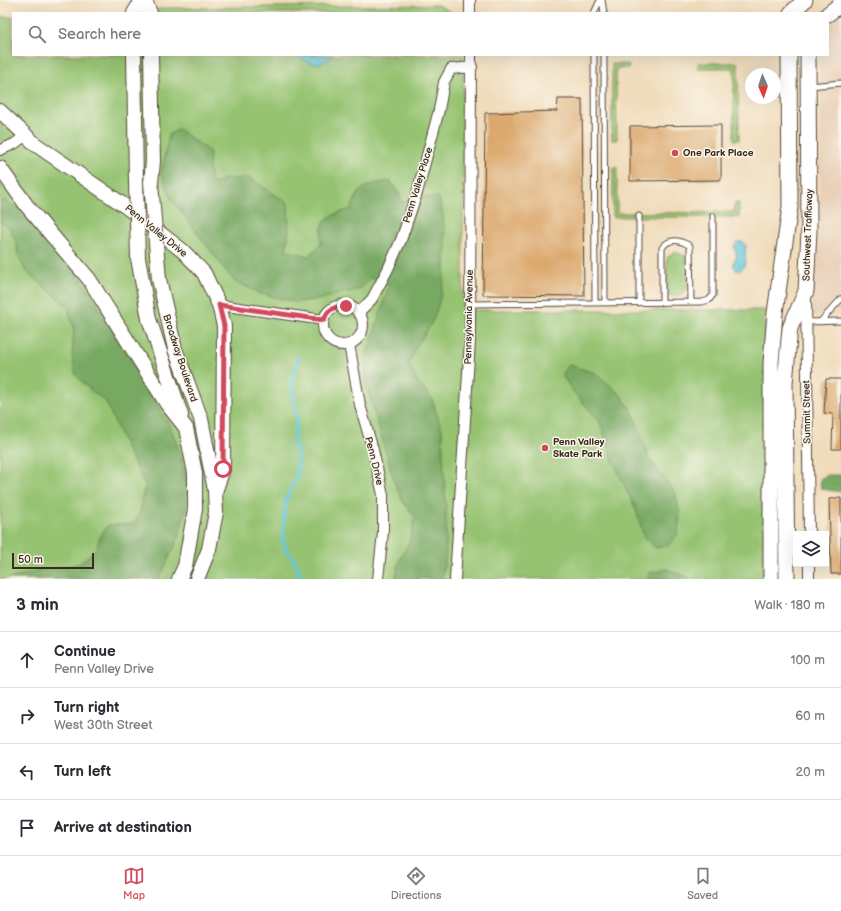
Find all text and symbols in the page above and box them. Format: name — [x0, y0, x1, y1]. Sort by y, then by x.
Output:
search box — [12, 12, 829, 56]
icon: search — [26, 23, 48, 45]
text: Search here — [58, 25, 141, 44]
north arrow — [745, 68, 781, 104]
street label: Penn Valley Place — [401, 146, 435, 224]
place label: One Park Place — [683, 147, 754, 159]
marker: One Park Place — [670, 148, 680, 158]
street label: Southwest Trafficway — [800, 188, 816, 281]
street label: Penn Valley Drive — [122, 202, 190, 260]
street label: Pennsylvania Avenue — [462, 269, 476, 365]
route end — [337, 297, 355, 315]
street label: Broadway Boulevard — [160, 313, 200, 404]
street label: Summit Street — [800, 380, 814, 444]
street label: Penn Drive — [362, 436, 386, 486]
place label: Penn Valley Skate Park — [553, 436, 605, 460]
marker: Penn Valley Skate Park — [540, 443, 550, 453]
route start — [214, 460, 232, 478]
map controls — [793, 531, 829, 567]
button: layers — [793, 531, 829, 567]
scale bar — [12, 551, 94, 570]
text: 50 m — [18, 553, 43, 566]
text: 3 min — [16, 595, 59, 615]
text: Walk · 180 m — [754, 597, 825, 613]
text: Continue — [54, 642, 116, 661]
icon: ahead — [16, 649, 38, 671]
text: 100 m — [790, 652, 825, 668]
text: Penn Valley Drive — [54, 661, 154, 677]
text: Turn right — [54, 698, 119, 717]
icon: right — [16, 705, 38, 727]
text: 60 m — [795, 708, 825, 724]
text: West 30th Street — [54, 717, 153, 733]
icon: left — [16, 761, 38, 783]
text: Turn left — [54, 762, 111, 781]
text: 20 m — [795, 764, 825, 780]
icon: arrive — [16, 817, 38, 839]
text: Arrive at destination — [54, 818, 192, 837]
tab: Map — [123, 865, 145, 902]
tab: Directions — [391, 865, 441, 902]
tab: Saved — [687, 865, 718, 902]

